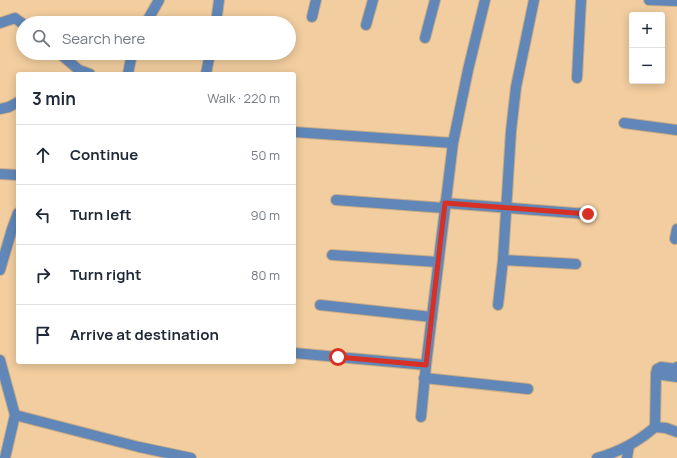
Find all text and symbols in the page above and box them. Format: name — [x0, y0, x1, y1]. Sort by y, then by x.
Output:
map controls — [629, 12, 665, 84]
button: + — [629, 12, 665, 48]
search box — [16, 16, 296, 60]
icon: search — [30, 27, 52, 49]
text: Search here — [62, 28, 145, 49]
button: − — [629, 48, 665, 84]
text: 3 min — [32, 87, 76, 110]
text: Walk · 220 m — [207, 89, 280, 107]
icon: ahead — [32, 144, 54, 166]
text: Continue — [70, 144, 138, 165]
text: 50 m — [251, 146, 280, 164]
icon: left — [32, 204, 54, 226]
text: Turn left — [70, 204, 132, 225]
route end — [579, 205, 597, 223]
text: 90 m — [250, 206, 280, 224]
icon: right — [32, 264, 54, 286]
text: Turn right — [70, 264, 141, 285]
text: 80 m — [251, 266, 280, 284]
icon: arrive — [32, 324, 54, 346]
text: Arrive at destination — [70, 324, 219, 345]
route start — [329, 348, 347, 366]

